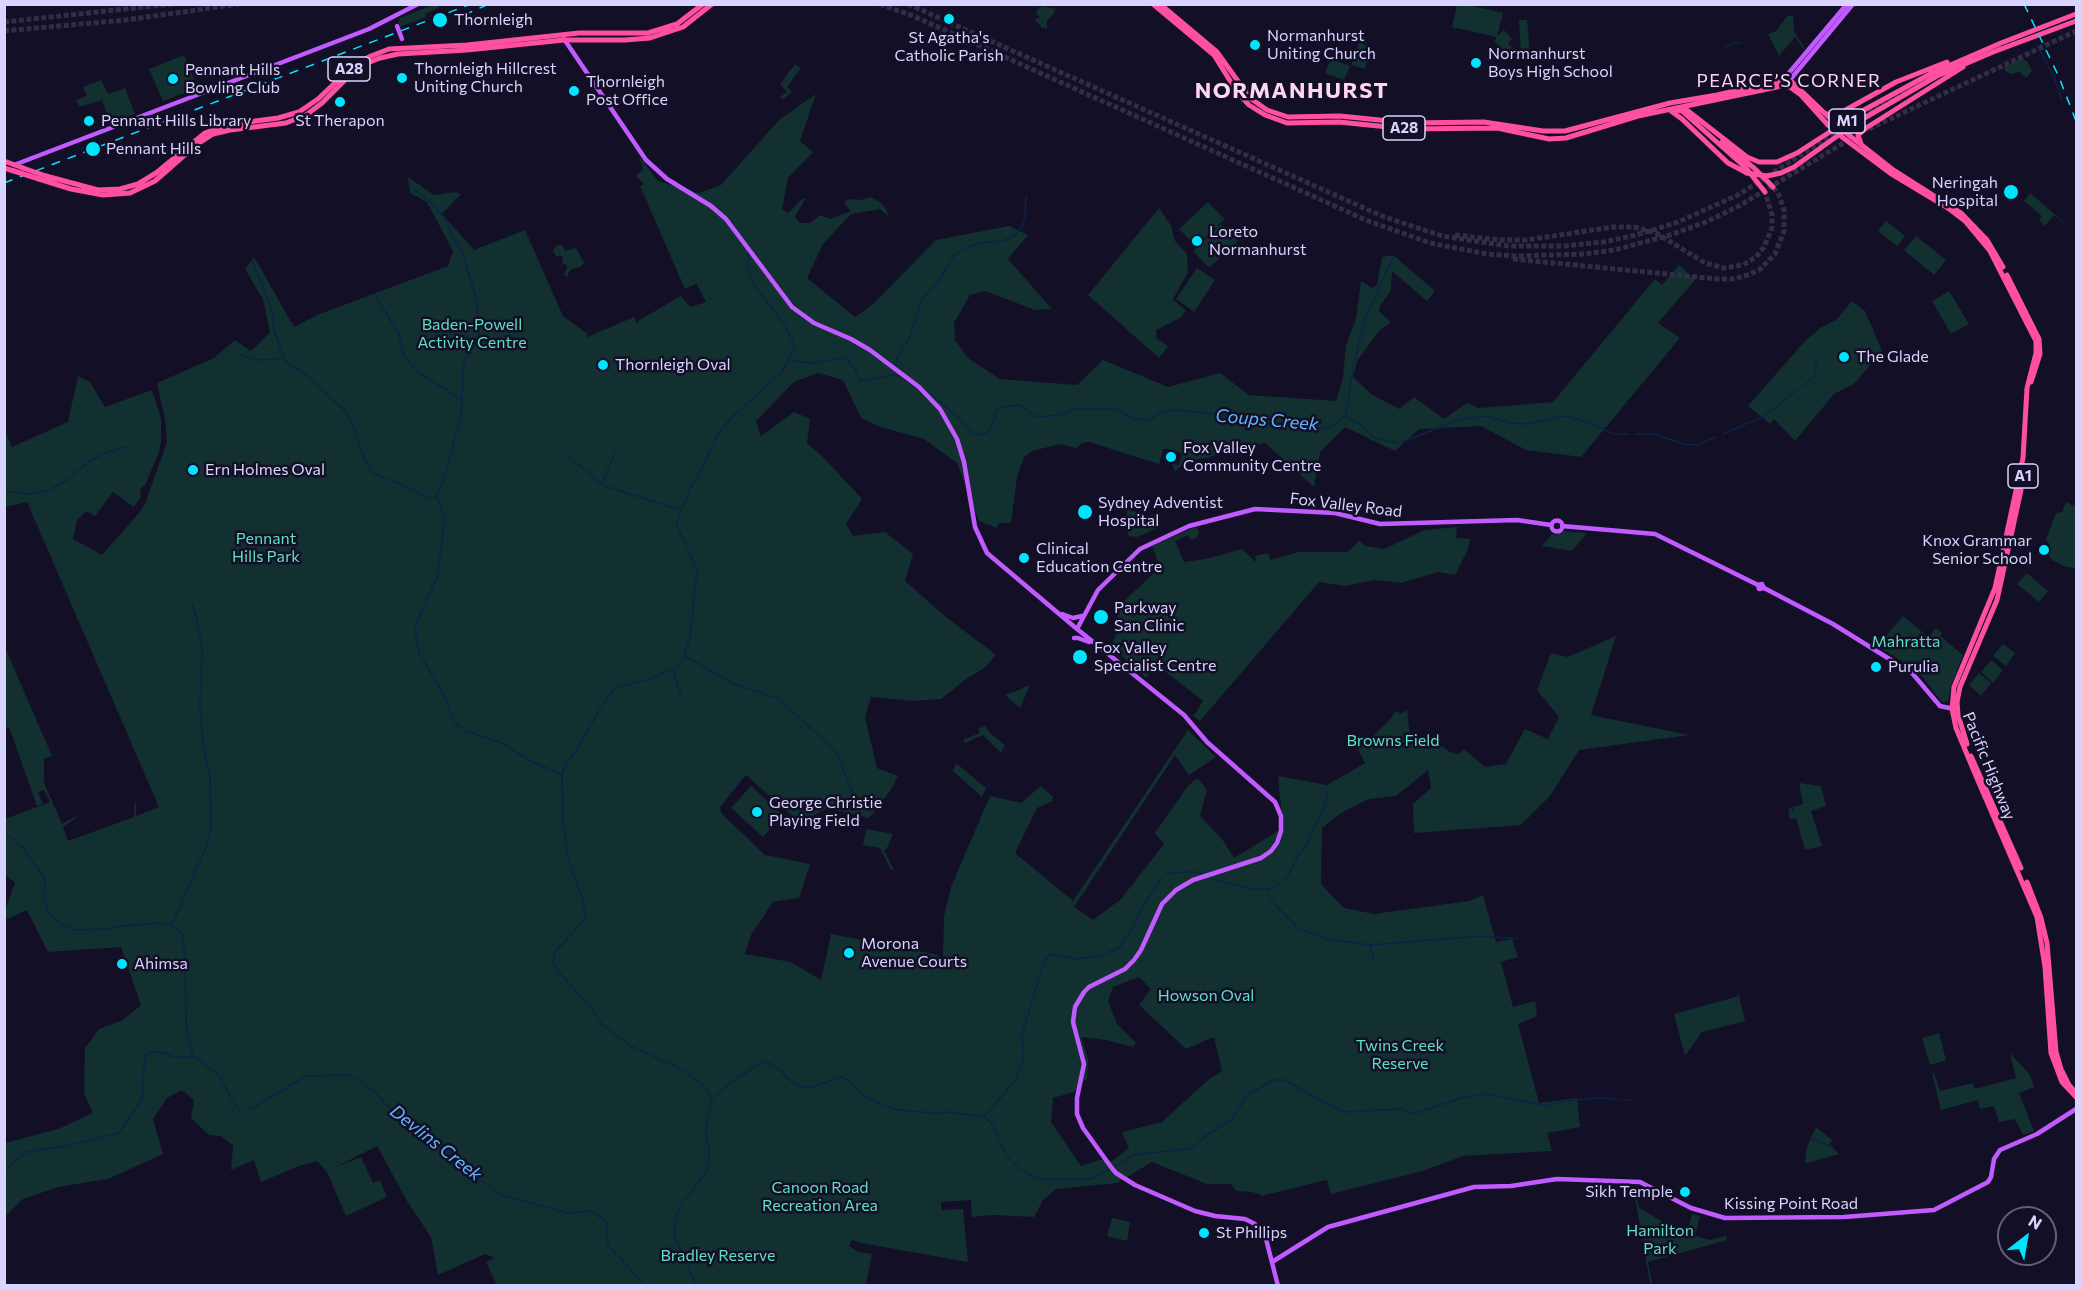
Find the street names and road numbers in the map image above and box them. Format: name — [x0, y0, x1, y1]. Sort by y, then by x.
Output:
road number: A28 — [328, 57, 370, 81]
road number: M1 — [1829, 109, 1865, 133]
road number: A28 — [1383, 116, 1425, 140]
road number: A1 — [2008, 464, 2038, 488]
street label: Fox Valley Road — [1289, 489, 1403, 521]
street label: Pacific Highway — [1959, 709, 2019, 823]
street label: Kissing Point Road — [1724, 1194, 1858, 1214]

